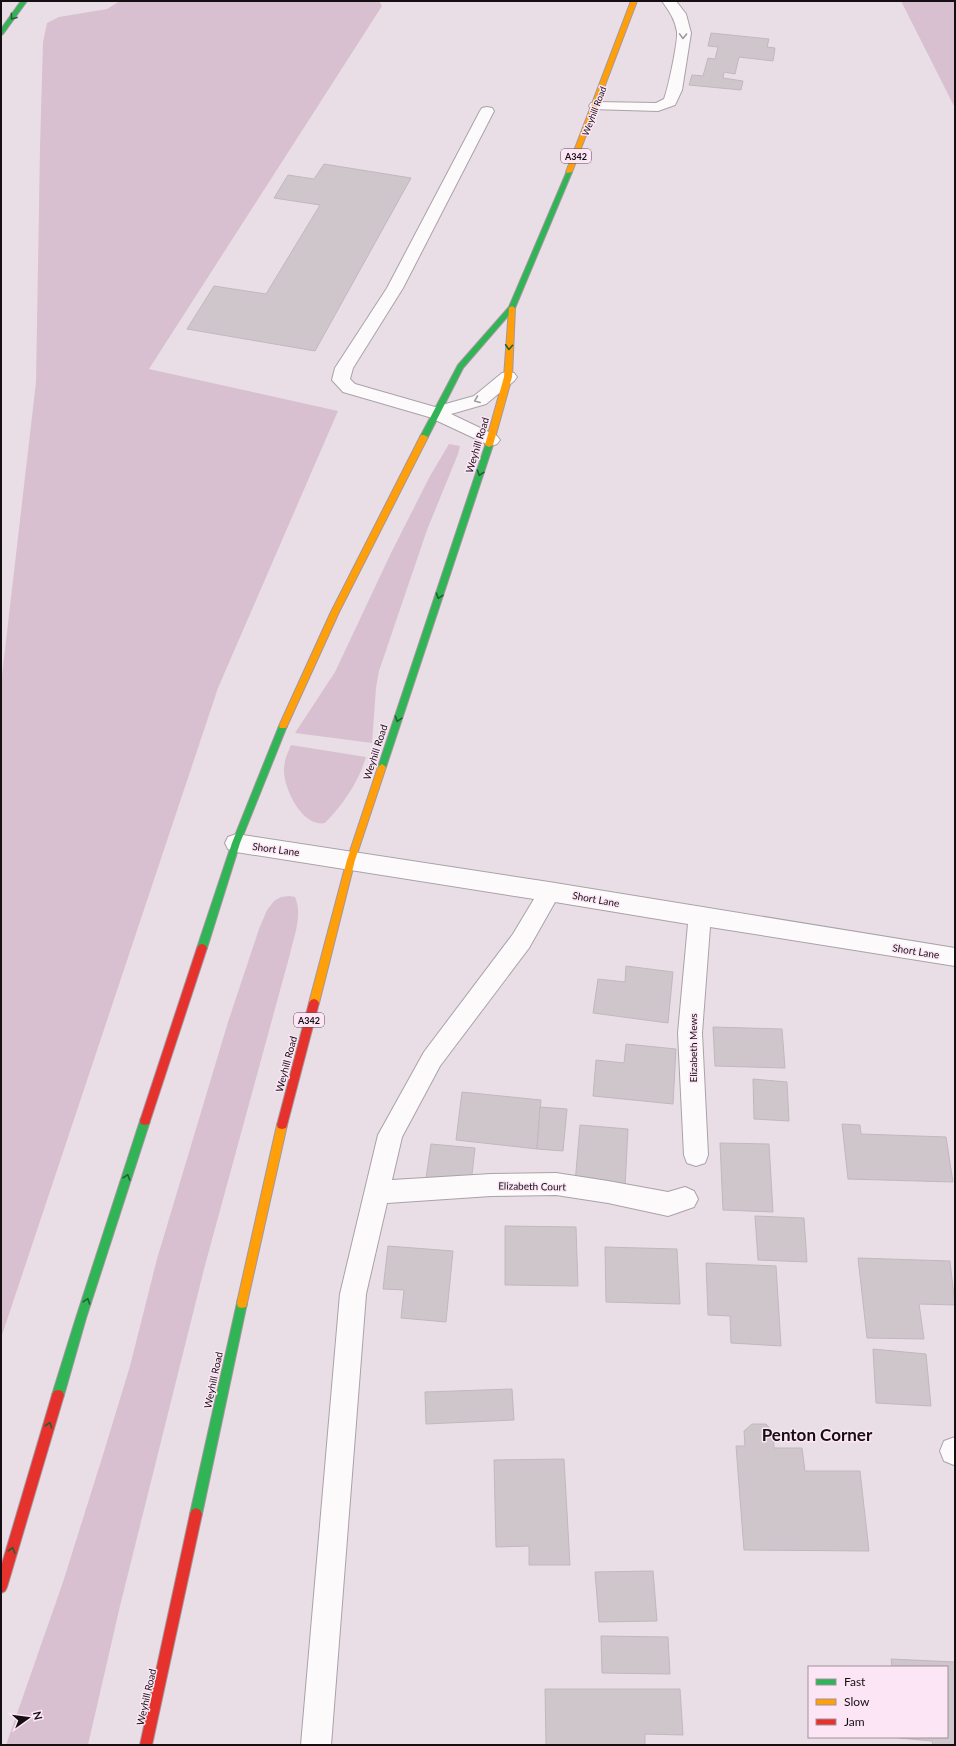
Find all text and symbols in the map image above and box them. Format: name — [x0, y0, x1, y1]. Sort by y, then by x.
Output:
one-way arrow — [10, 13, 17, 20]
one-way arrow — [679, 33, 687, 39]
street label: Weyhill Road — [580, 85, 608, 137]
road number: A342 — [561, 149, 591, 163]
one-way arrow — [505, 344, 514, 350]
one-way arrow — [473, 396, 480, 404]
street label: Weyhill Road — [463, 416, 491, 474]
one-way arrow — [476, 469, 485, 476]
one-way arrow — [435, 592, 443, 599]
one-way arrow — [394, 716, 403, 723]
street label: Weyhill Road — [360, 723, 390, 781]
street label: Short Lane — [252, 840, 300, 858]
street label: Short Lane — [572, 889, 620, 909]
street label: Short Lane — [892, 941, 940, 961]
road number: A342 — [294, 1013, 324, 1027]
street label: Elizabeth Mews — [687, 1013, 699, 1083]
street label: Weyhill Road — [273, 1035, 299, 1093]
one-way arrow — [122, 1174, 131, 1181]
street label: Elizabeth Court — [498, 1179, 566, 1193]
one-way arrow — [82, 1297, 90, 1304]
street label: Weyhill Road — [201, 1351, 225, 1409]
one-way arrow — [44, 1422, 53, 1429]
district label: Penton Corner — [762, 1424, 873, 1445]
one-way arrow — [7, 1547, 16, 1554]
legend — [808, 1666, 948, 1738]
street label: Weyhill Road — [134, 1668, 158, 1726]
text: Fast — [844, 1674, 866, 1689]
text: Slow — [844, 1694, 870, 1709]
north arrow — [8, 1698, 48, 1738]
text: N — [31, 1710, 46, 1721]
text: Jam — [844, 1714, 865, 1729]

